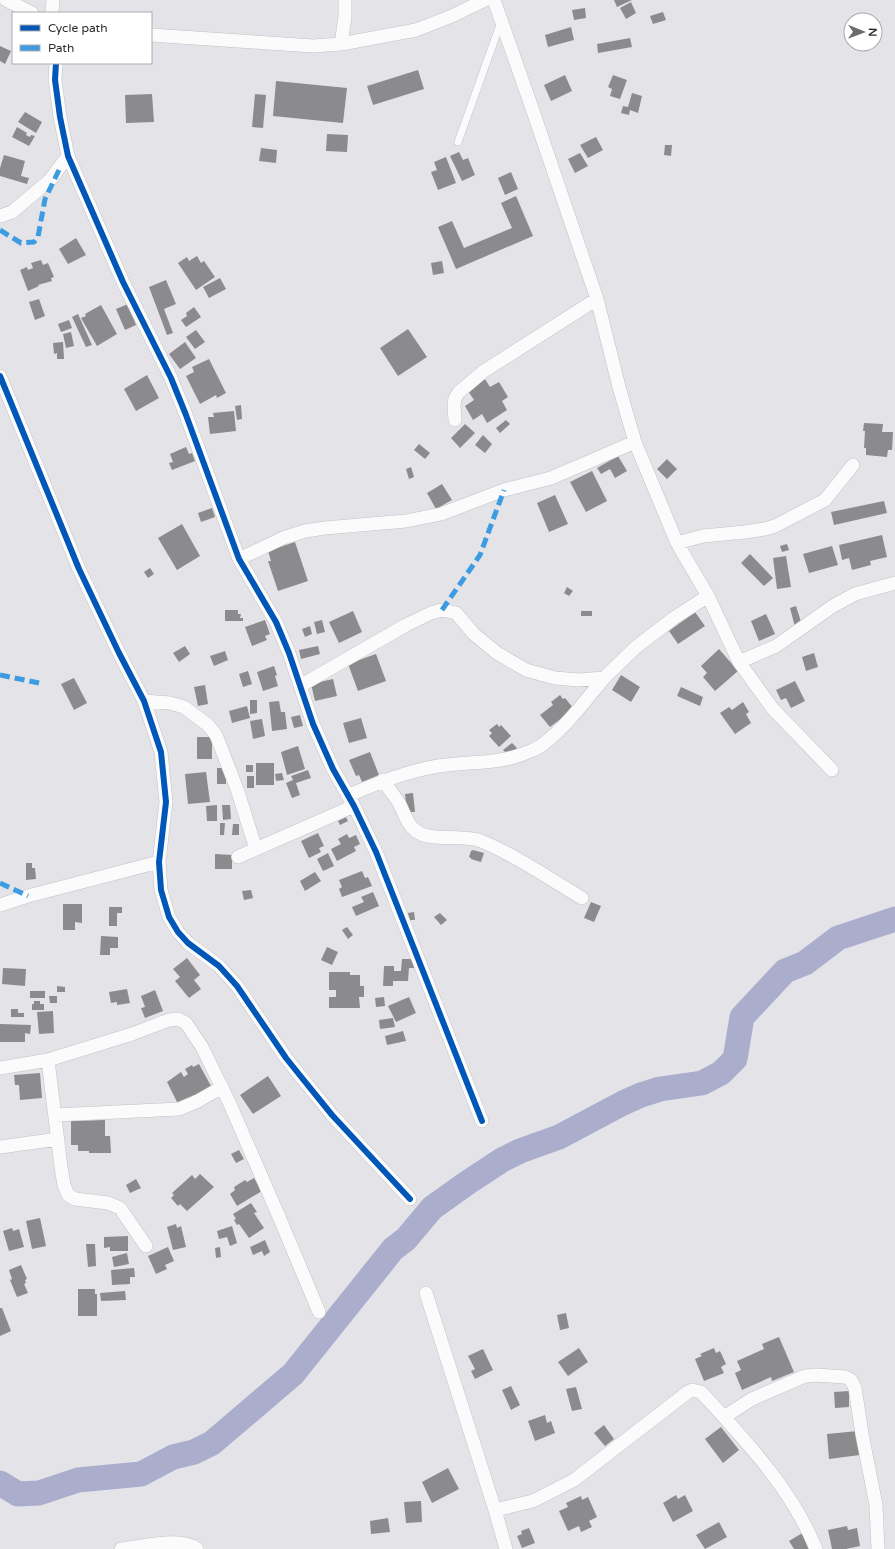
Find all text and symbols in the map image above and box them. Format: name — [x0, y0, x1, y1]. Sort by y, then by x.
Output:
legend — [12, 12, 152, 64]
north arrow — [843, 12, 883, 52]
text: Cycle path — [48, 21, 107, 35]
text: N — [866, 28, 879, 37]
text: Path — [48, 41, 74, 55]

